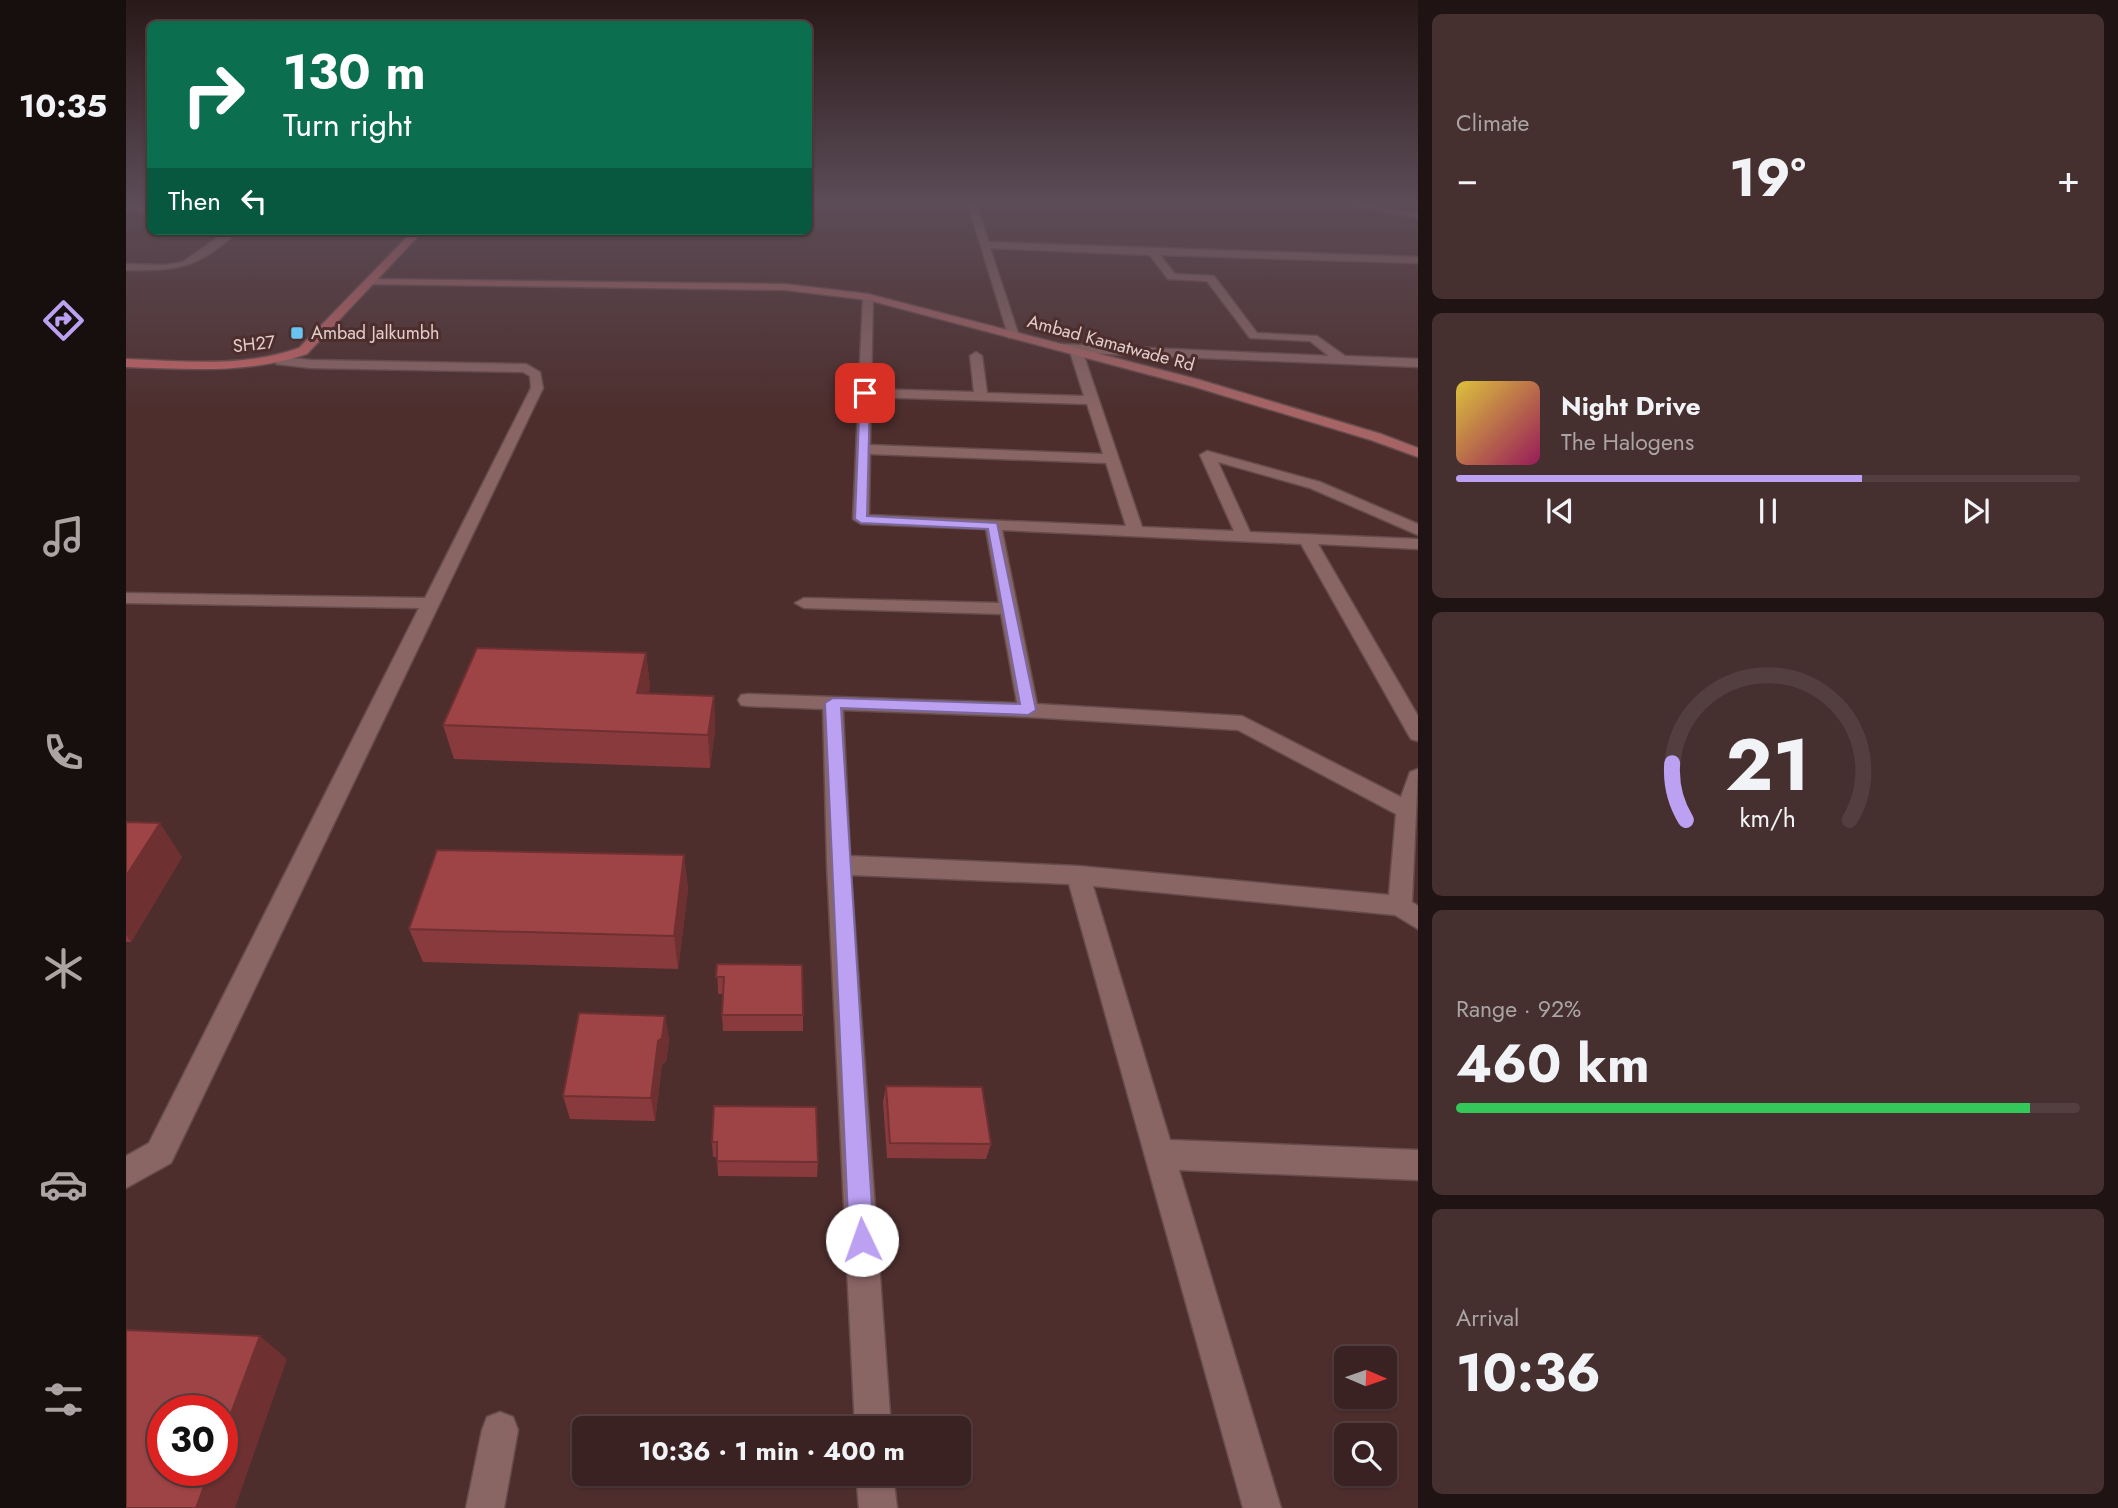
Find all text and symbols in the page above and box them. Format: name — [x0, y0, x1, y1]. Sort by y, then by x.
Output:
text: 130 m — [283, 37, 426, 107]
icon: right — [168, 49, 259, 140]
text: 10:35 — [19, 83, 107, 129]
text: Turn right — [283, 102, 412, 148]
text: Climate — [1456, 106, 1529, 140]
text: 19° — [1729, 140, 1806, 216]
text: − — [1456, 151, 1478, 206]
text: + — [2057, 151, 2080, 206]
text: Then — [168, 182, 221, 220]
icon: left — [235, 182, 273, 220]
icon: directions — [39, 296, 88, 345]
street label: Ambad Kamatwade Rd — [1024, 308, 1198, 378]
place label: Ambad Jalkumbh — [311, 320, 440, 346]
marker: Ambad Jalkumbh — [289, 325, 305, 341]
street label: SH27 — [232, 329, 277, 359]
pin — [835, 363, 895, 423]
icon: arrive — [846, 374, 884, 412]
text: Night Drive — [1561, 387, 1701, 425]
text: The Halogens — [1561, 425, 1694, 459]
icon: previous — [1541, 492, 1579, 530]
icon: pause — [1749, 492, 1787, 530]
icon: next — [1957, 492, 1995, 530]
icon: music — [39, 512, 88, 561]
text: 21 — [1726, 712, 1810, 817]
icon: phone — [39, 728, 88, 777]
text: km/h — [1740, 800, 1796, 836]
icon: climate — [39, 944, 88, 993]
text: Range · 92% — [1456, 992, 1581, 1026]
text: 460 km — [1456, 1026, 1650, 1102]
icon: car — [39, 1160, 88, 1209]
position arrow — [825, 1203, 899, 1277]
text: Arrival — [1456, 1301, 1519, 1335]
text: 10:36 — [1456, 1335, 1601, 1411]
north arrow — [1334, 1346, 1396, 1409]
map controls — [1334, 1346, 1397, 1486]
icon: filters — [39, 1375, 88, 1424]
speed limit sign: 30 — [147, 1395, 238, 1486]
button: search — [1334, 1423, 1397, 1486]
text: 10:36 · 1 min · 400 m — [638, 1432, 905, 1470]

